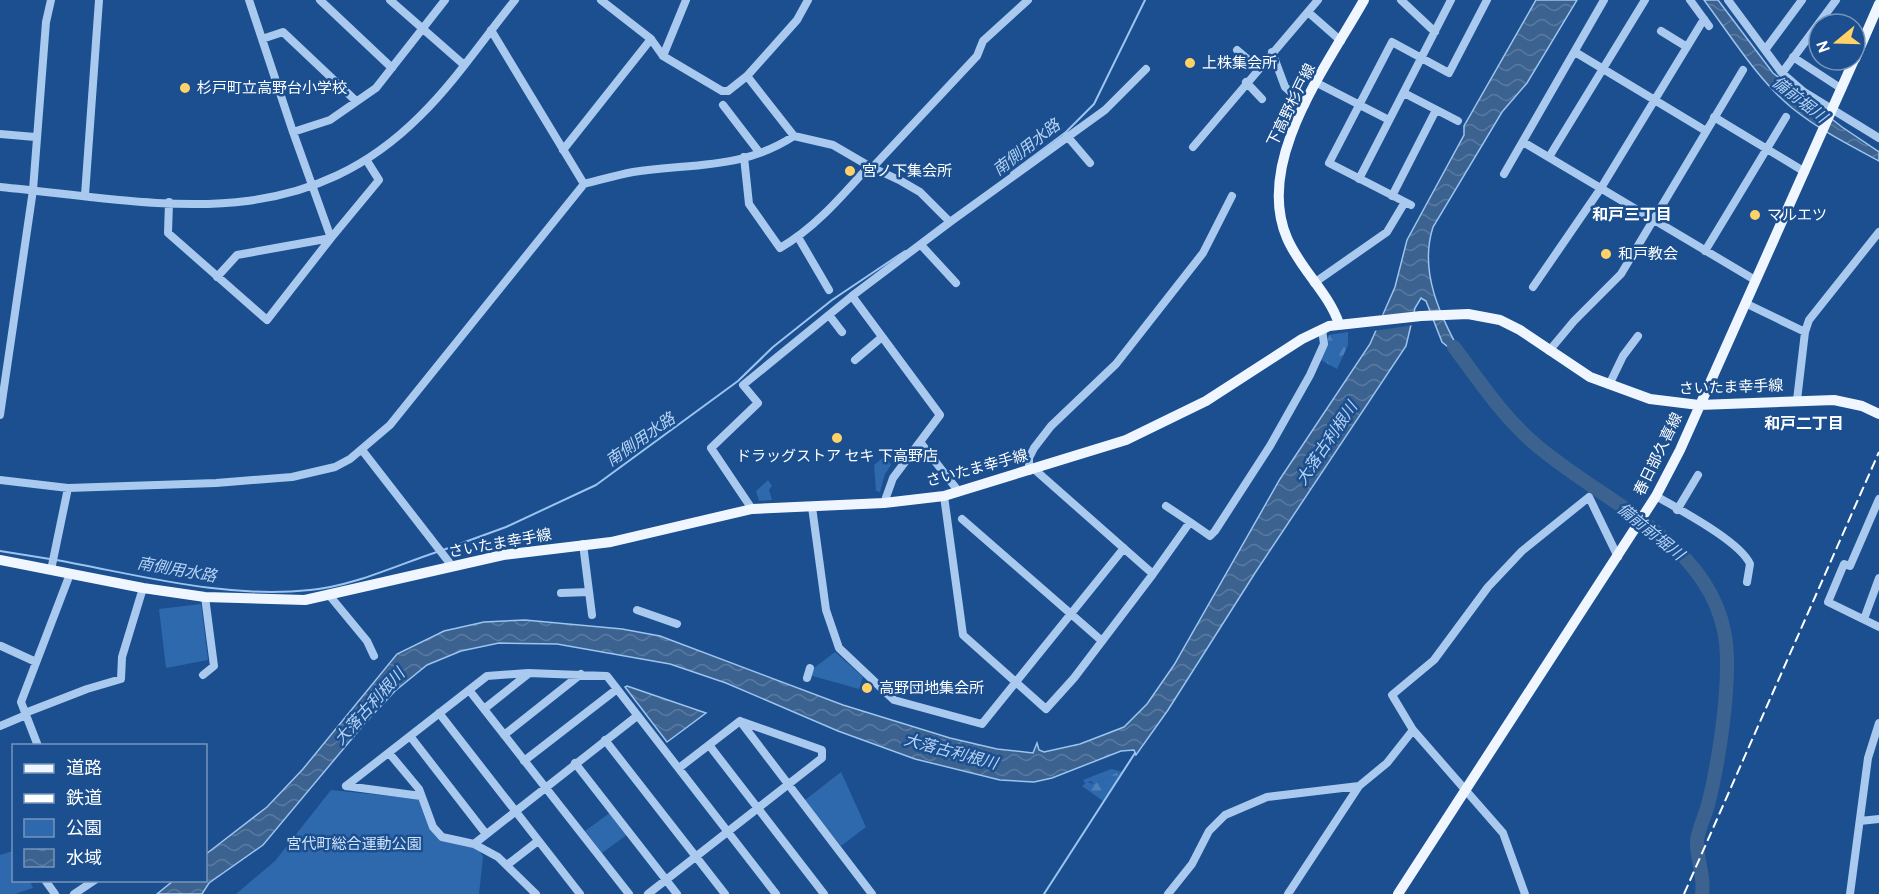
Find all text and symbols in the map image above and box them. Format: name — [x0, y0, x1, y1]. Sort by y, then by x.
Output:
north arrow — [1807, 12, 1867, 72]
text: N — [1813, 38, 1836, 55]
place label: 上株集会所 — [1202, 55, 1277, 74]
marker: 上株集会所 — [1183, 56, 1197, 70]
street label: 下高野杉戸線 — [1264, 61, 1321, 150]
water label: 備前堀川 — [1767, 73, 1832, 129]
place label: 杉戸町立高野台小学校 — [197, 80, 347, 99]
marker: 杉戸町立高野台小学校 — [178, 81, 192, 95]
water label: 南側用水路 — [990, 115, 1066, 181]
place label: 宮ノ下集会所 — [862, 163, 952, 182]
marker: 宮ノ下集会所 — [843, 164, 857, 178]
district label: 和戸三丁目 — [1592, 206, 1672, 226]
place label: マルエツ — [1767, 207, 1827, 226]
marker: マルエツ — [1748, 208, 1762, 222]
place label: 和戸教会 — [1618, 246, 1678, 265]
marker: 和戸教会 — [1599, 247, 1613, 261]
street label: さいたま幸手線 — [1678, 377, 1784, 400]
water label: 大落古利根川 — [1293, 397, 1364, 490]
water label: 南側用水路 — [603, 408, 681, 472]
street label: 春日部久喜線 — [1631, 410, 1688, 499]
district label: 和戸二丁目 — [1764, 415, 1844, 435]
marker: ドラッグストア セキ 下高野店 — [830, 431, 844, 445]
street label: さいたま幸手線 — [924, 447, 1030, 492]
place label: ドラッグストア セキ 下高野店 — [736, 448, 938, 467]
water label: 備前前堀川 — [1612, 500, 1689, 567]
street label: さいたま幸手線 — [447, 526, 553, 563]
water label: 南側用水路 — [136, 554, 220, 588]
water label: 大落古利根川 — [331, 663, 411, 750]
place label: 高野団地集会所 — [879, 680, 984, 699]
marker: 高野団地集会所 — [860, 681, 874, 695]
water label: 大落古利根川 — [902, 731, 1001, 776]
legend — [12, 744, 207, 882]
text: 道路 — [66, 758, 102, 781]
text: 鉄道 — [66, 788, 102, 811]
text: 公園 — [66, 818, 102, 841]
park label: 宮代町総合運動公園 — [286, 835, 422, 855]
text: 水域 — [66, 848, 102, 871]

